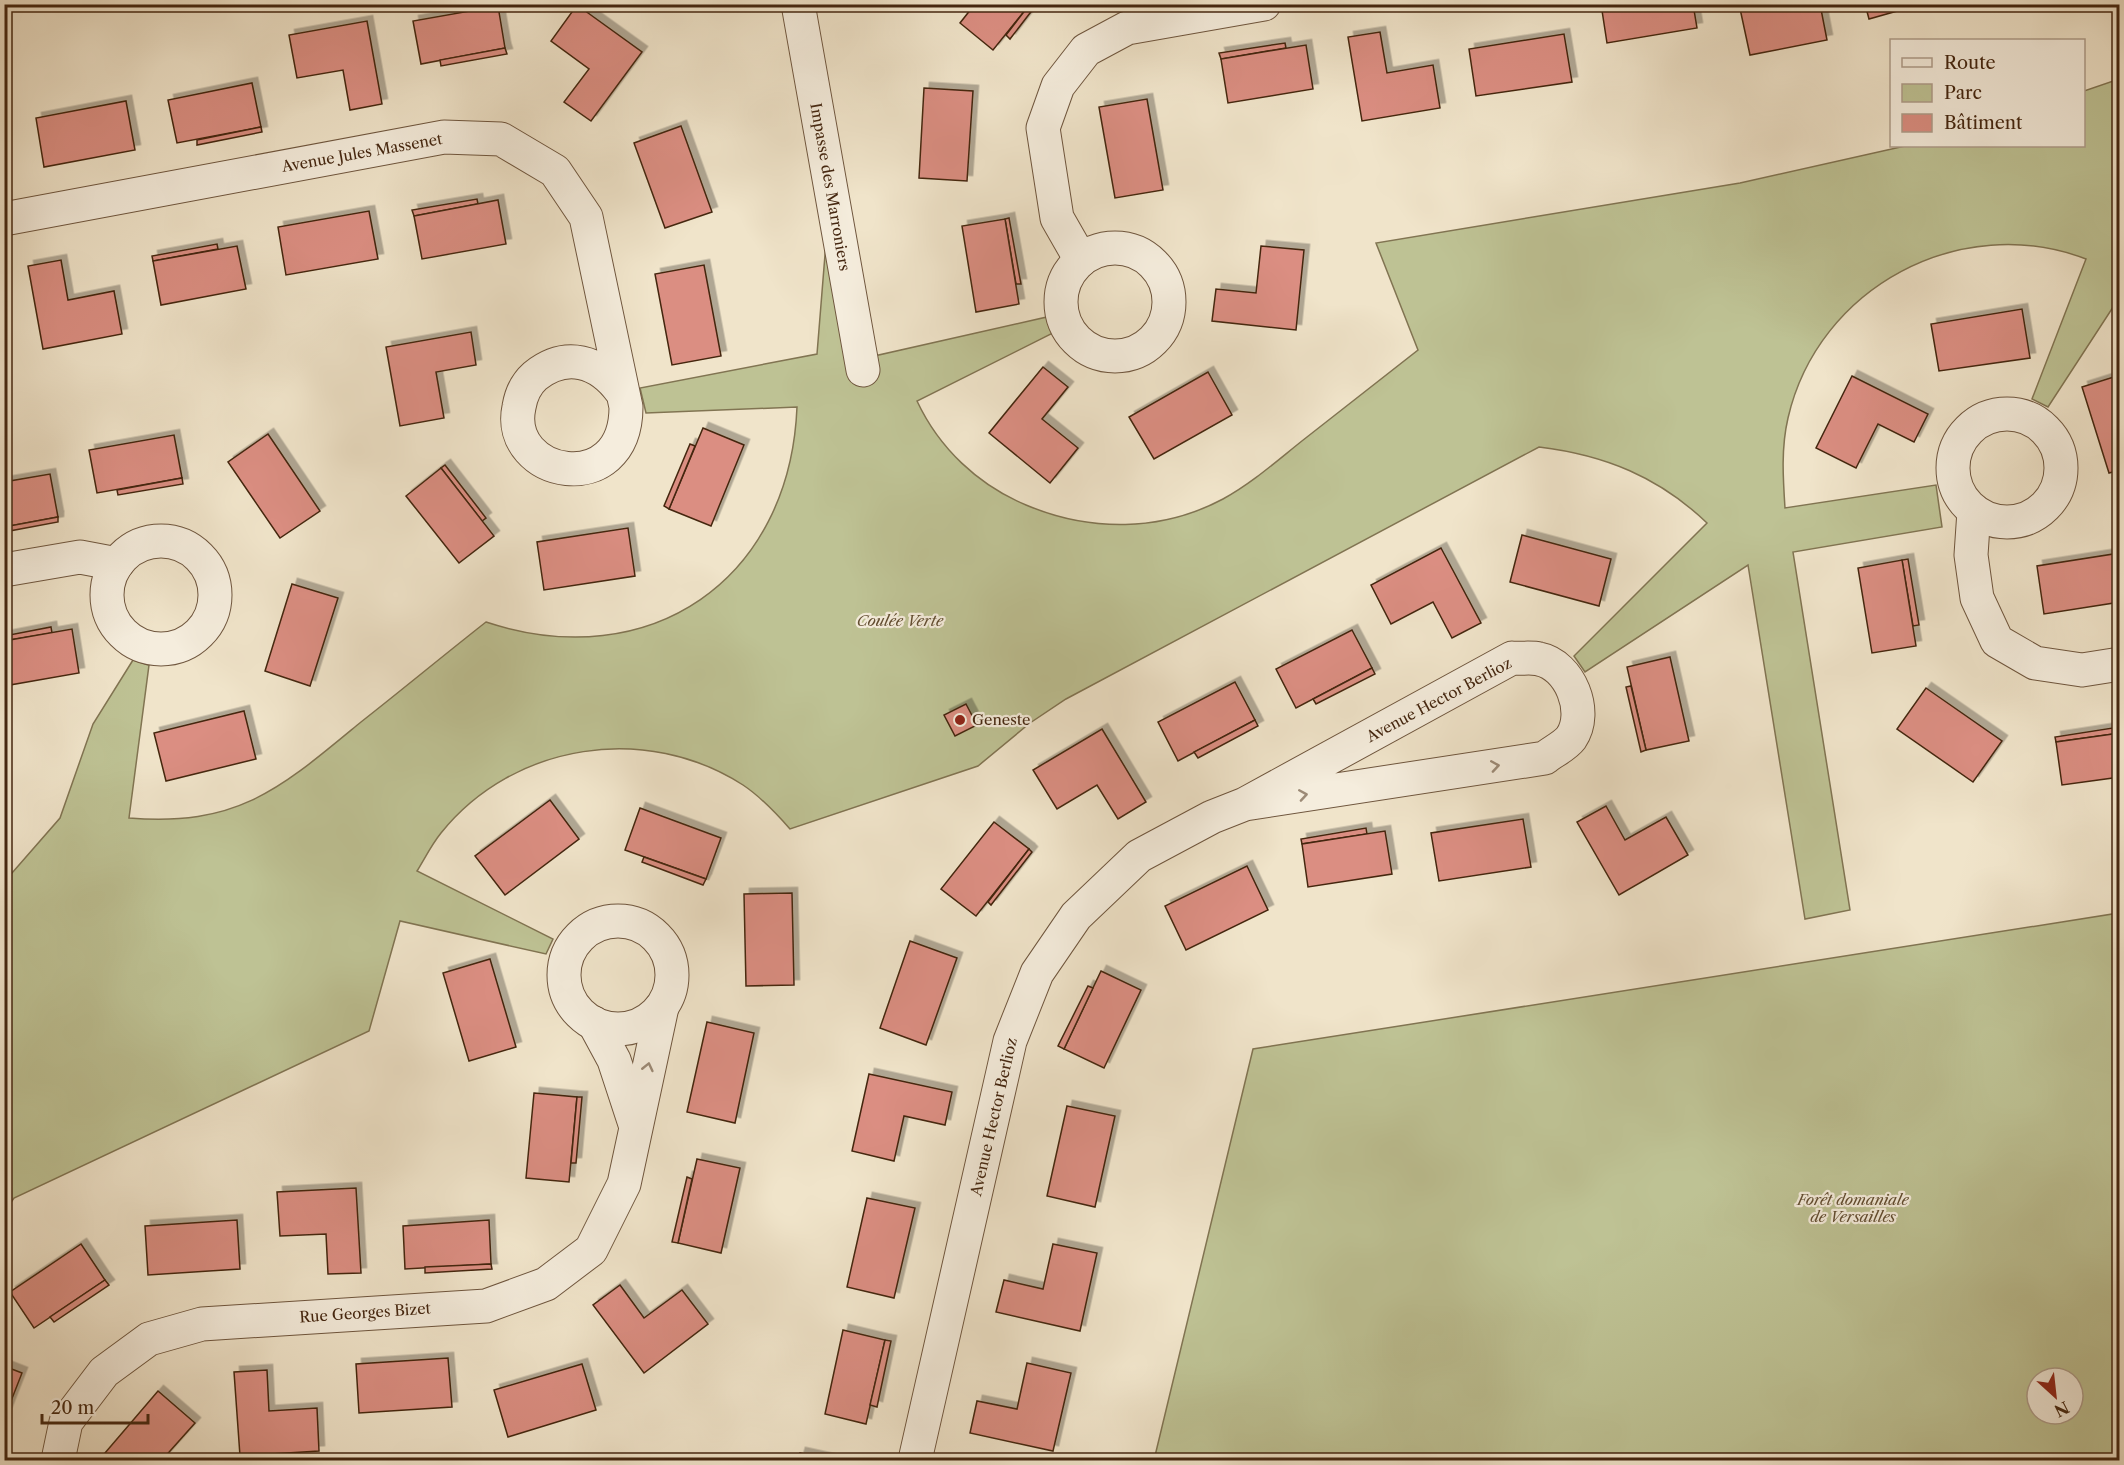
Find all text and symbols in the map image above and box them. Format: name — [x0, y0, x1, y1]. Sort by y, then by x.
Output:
legend — [1890, 39, 2085, 147]
text: Route — [1944, 52, 1996, 74]
text: Parc — [1944, 82, 1982, 104]
street label: Impasse des Marroniers — [806, 102, 855, 272]
text: Bâtiment — [1944, 112, 2023, 134]
street label: Avenue Jules Massenet — [279, 129, 444, 176]
park label: Coulée Verte — [857, 611, 944, 630]
street label: Avenue Hector Berlioz — [1362, 653, 1515, 746]
place label: Geneste — [972, 710, 1030, 729]
marker: Geneste — [953, 713, 967, 727]
one-way arrow — [1491, 760, 1500, 772]
one-way arrow — [1298, 790, 1307, 802]
street label: Avenue Hector Berlioz — [966, 1036, 1021, 1199]
one-way arrow — [641, 1062, 654, 1072]
park label: Forêt domaniale de Versailles — [1796, 1190, 1909, 1226]
street label: Rue Georges Bizet — [299, 1298, 432, 1327]
north arrow — [2025, 1366, 2085, 1426]
scale bar — [42, 1387, 148, 1425]
text: 20 m — [51, 1397, 95, 1419]
text: N — [2051, 1397, 2073, 1421]

